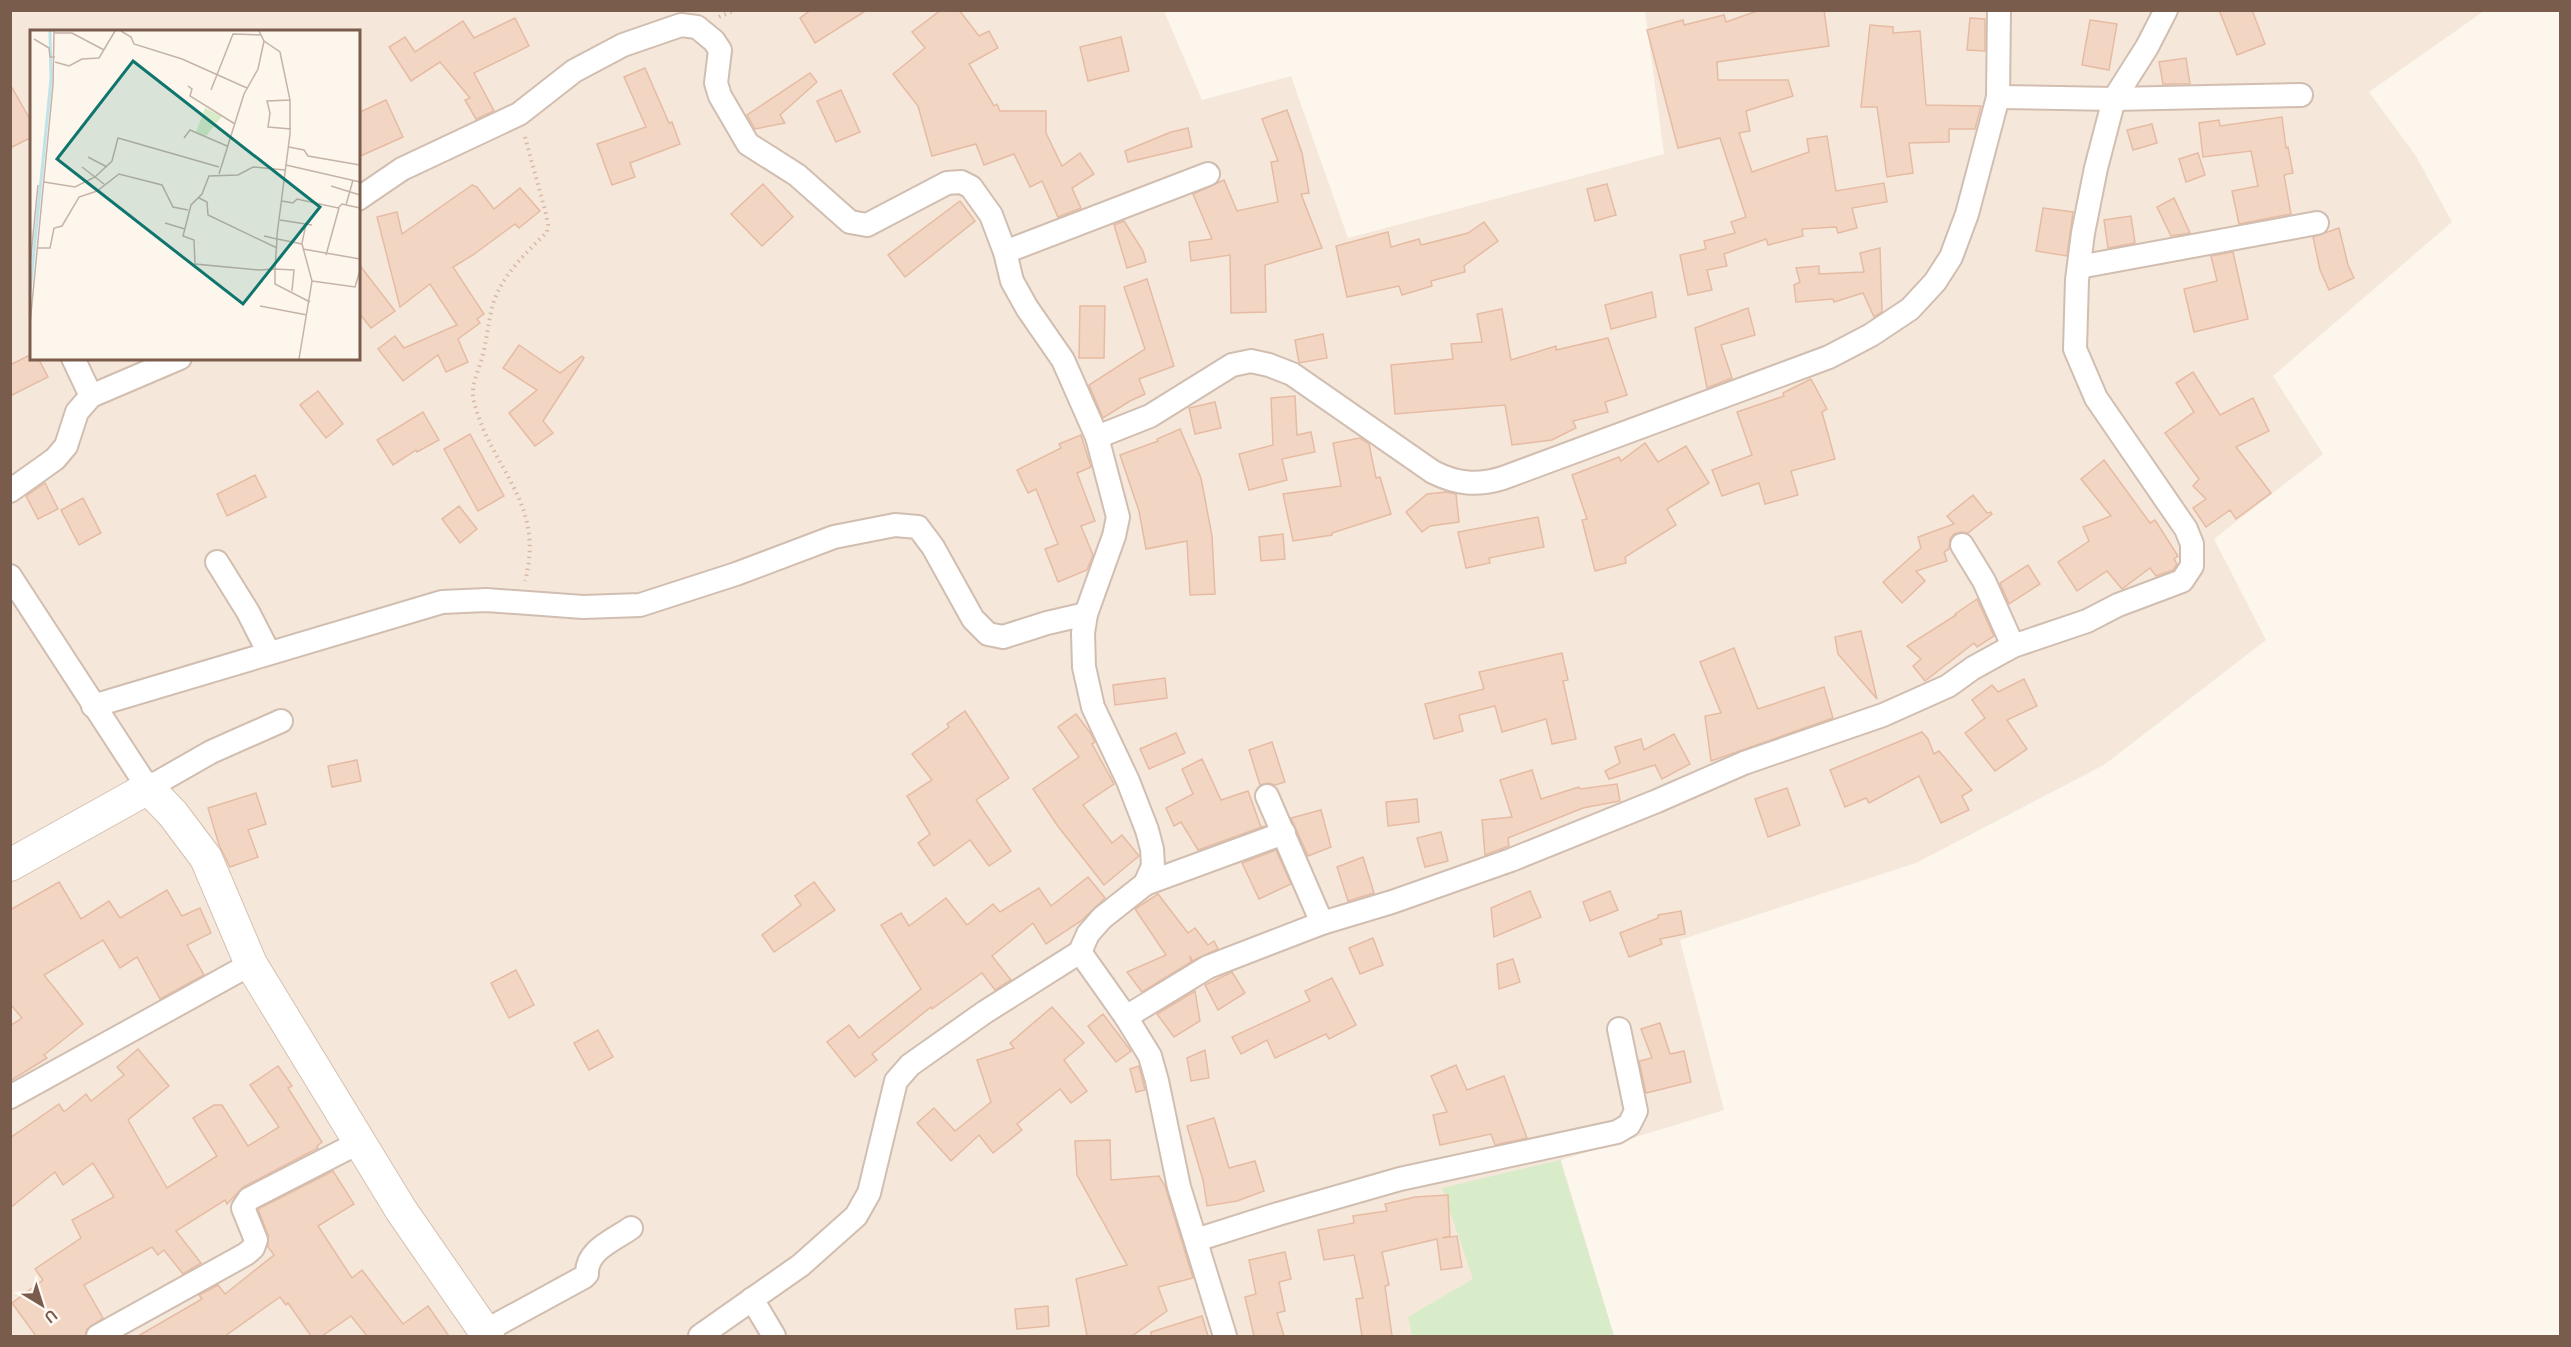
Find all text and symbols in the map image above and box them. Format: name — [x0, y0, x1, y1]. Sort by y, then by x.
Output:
inset map — [30, 30, 360, 360]
north arrow — [12, 1275, 72, 1335]
text: U — [40, 1305, 62, 1328]

